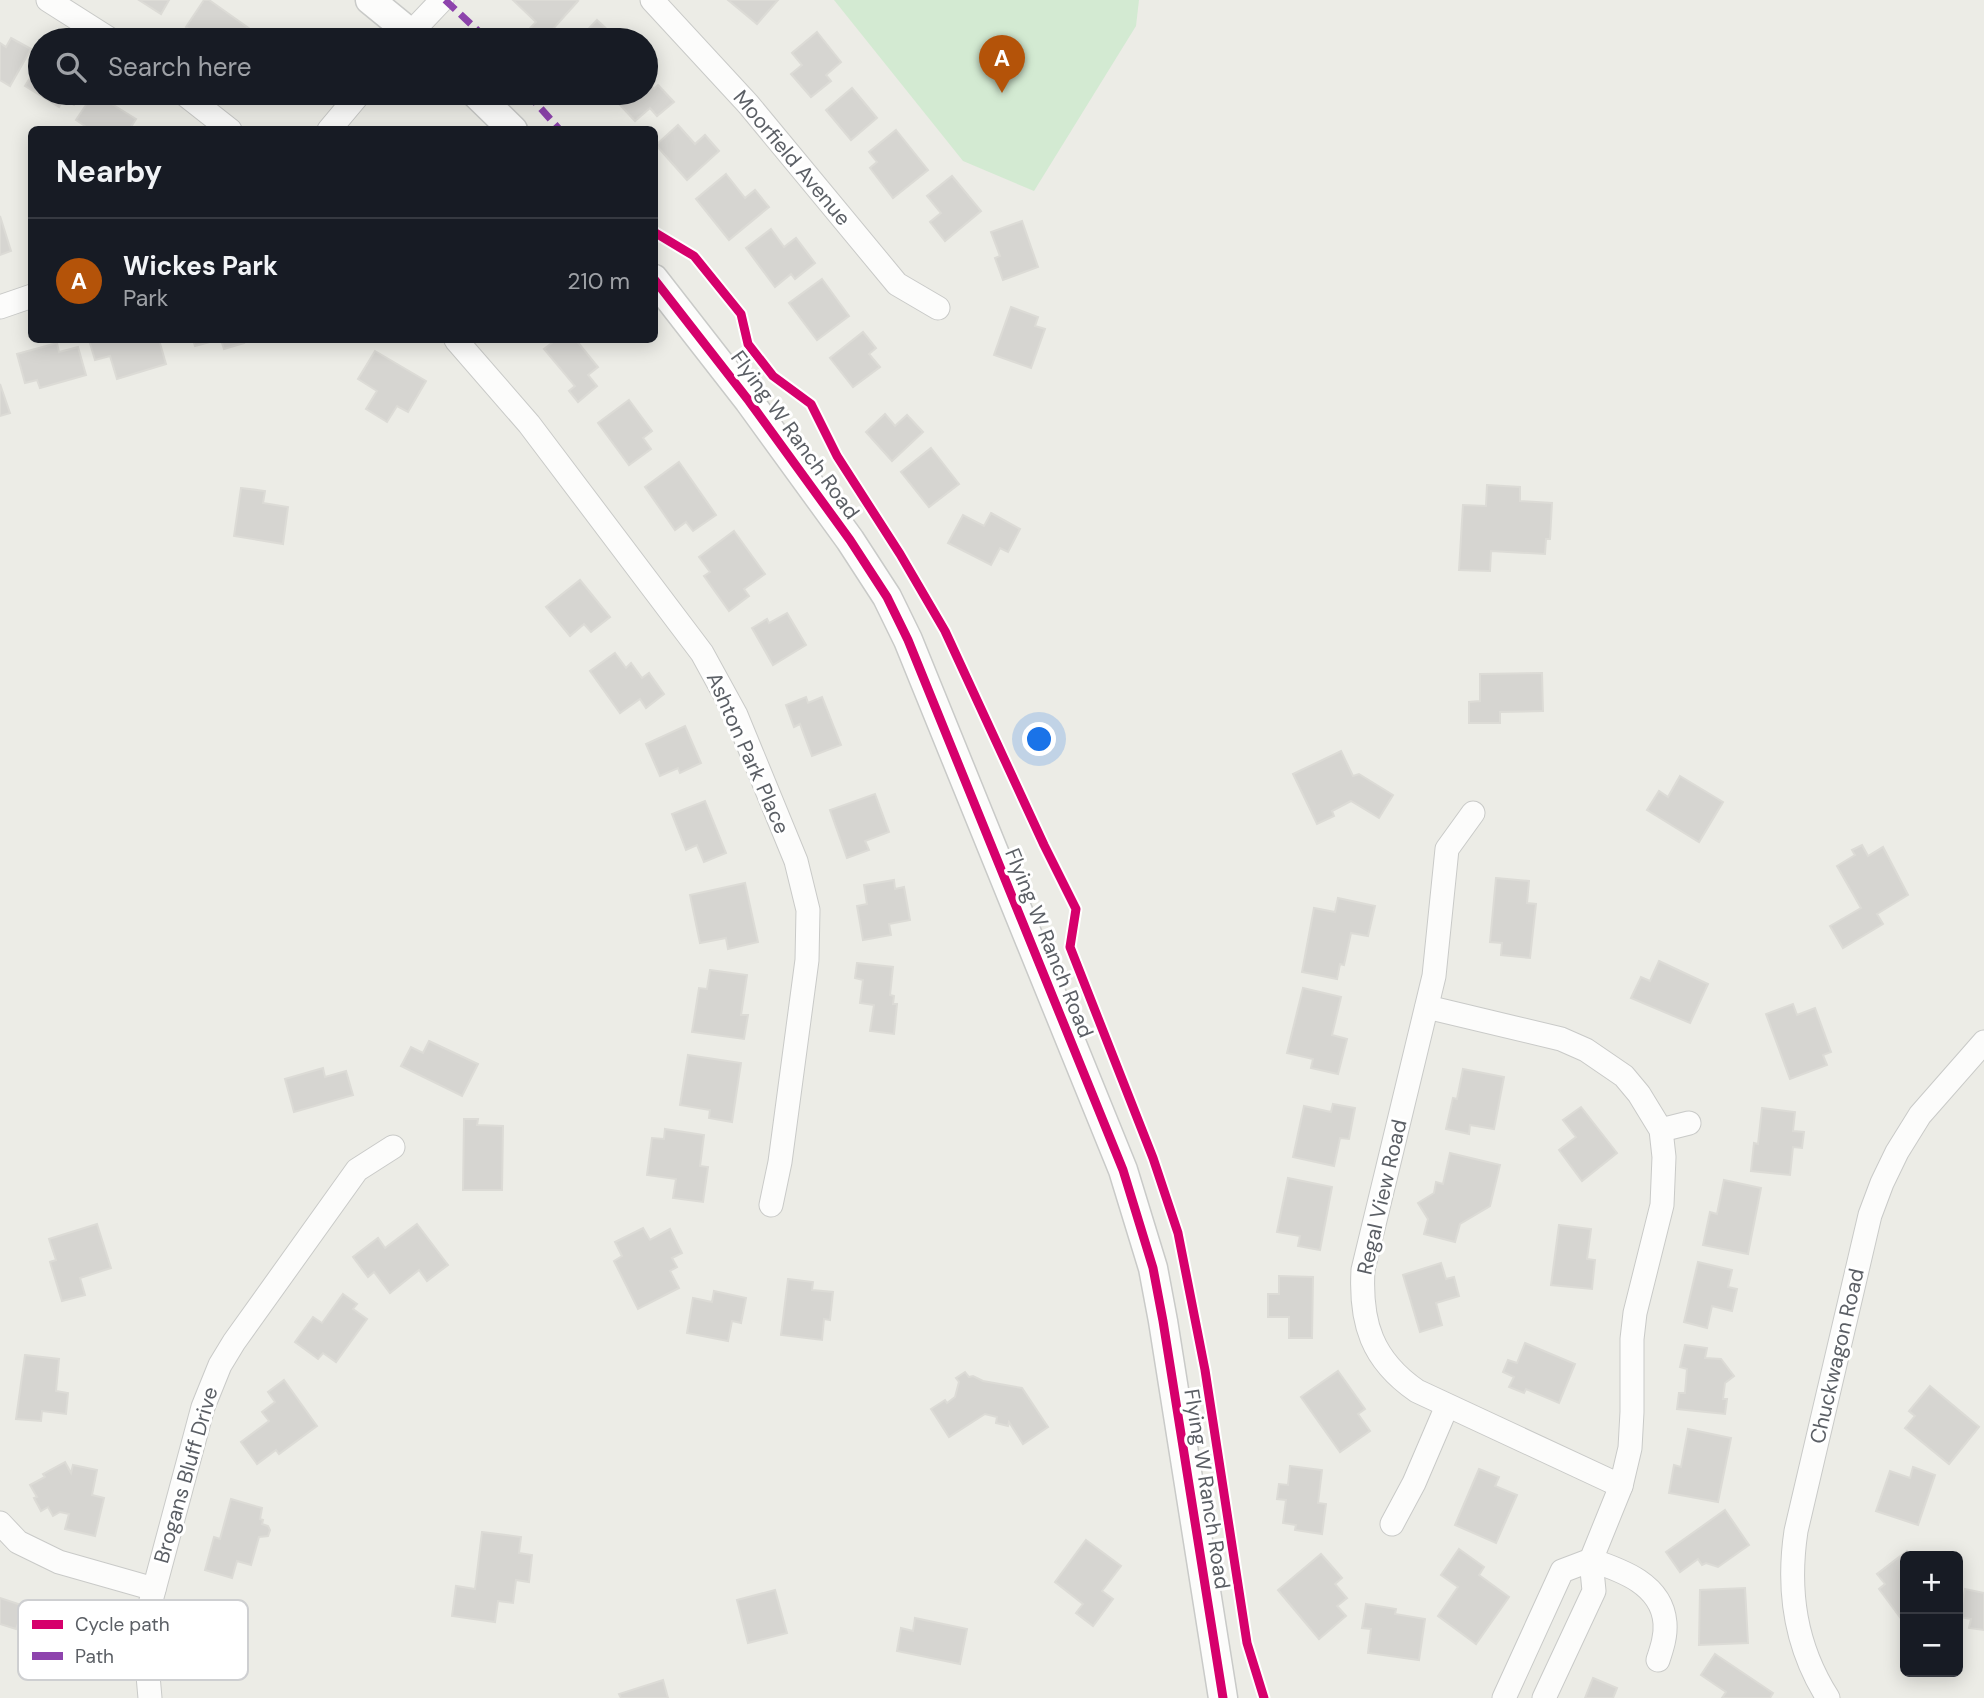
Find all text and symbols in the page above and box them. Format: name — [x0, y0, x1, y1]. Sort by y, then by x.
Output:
search box — [28, 28, 658, 105]
pin: A — [979, 35, 1025, 93]
icon: search — [52, 48, 90, 86]
text: Search here — [108, 50, 251, 84]
street label: Moorfield Avenue — [727, 84, 857, 232]
text: Nearby — [56, 152, 162, 191]
text: Wickes Park — [123, 249, 278, 283]
text: A — [71, 266, 87, 296]
text: 210 m — [567, 266, 630, 296]
text: Park — [123, 283, 168, 313]
street label: Flying W Ranch Road — [724, 345, 866, 525]
street label: Ashton Park Place — [700, 668, 796, 838]
your location — [1022, 722, 1056, 756]
street label: Flying W Ranch Road — [998, 844, 1100, 1042]
street label: Regal View Road — [1351, 1117, 1413, 1277]
street label: Chuckwagon Road — [1803, 1266, 1871, 1446]
street label: Brogans Bluff Drive — [147, 1383, 225, 1566]
street label: Flying W Ranch Road — [1177, 1387, 1237, 1591]
map controls — [1900, 1551, 1963, 1677]
button: + — [1900, 1551, 1963, 1614]
legend — [18, 1600, 248, 1680]
text: Cycle path — [75, 1612, 170, 1637]
button: − — [1900, 1614, 1963, 1677]
text: Path — [75, 1644, 114, 1669]

